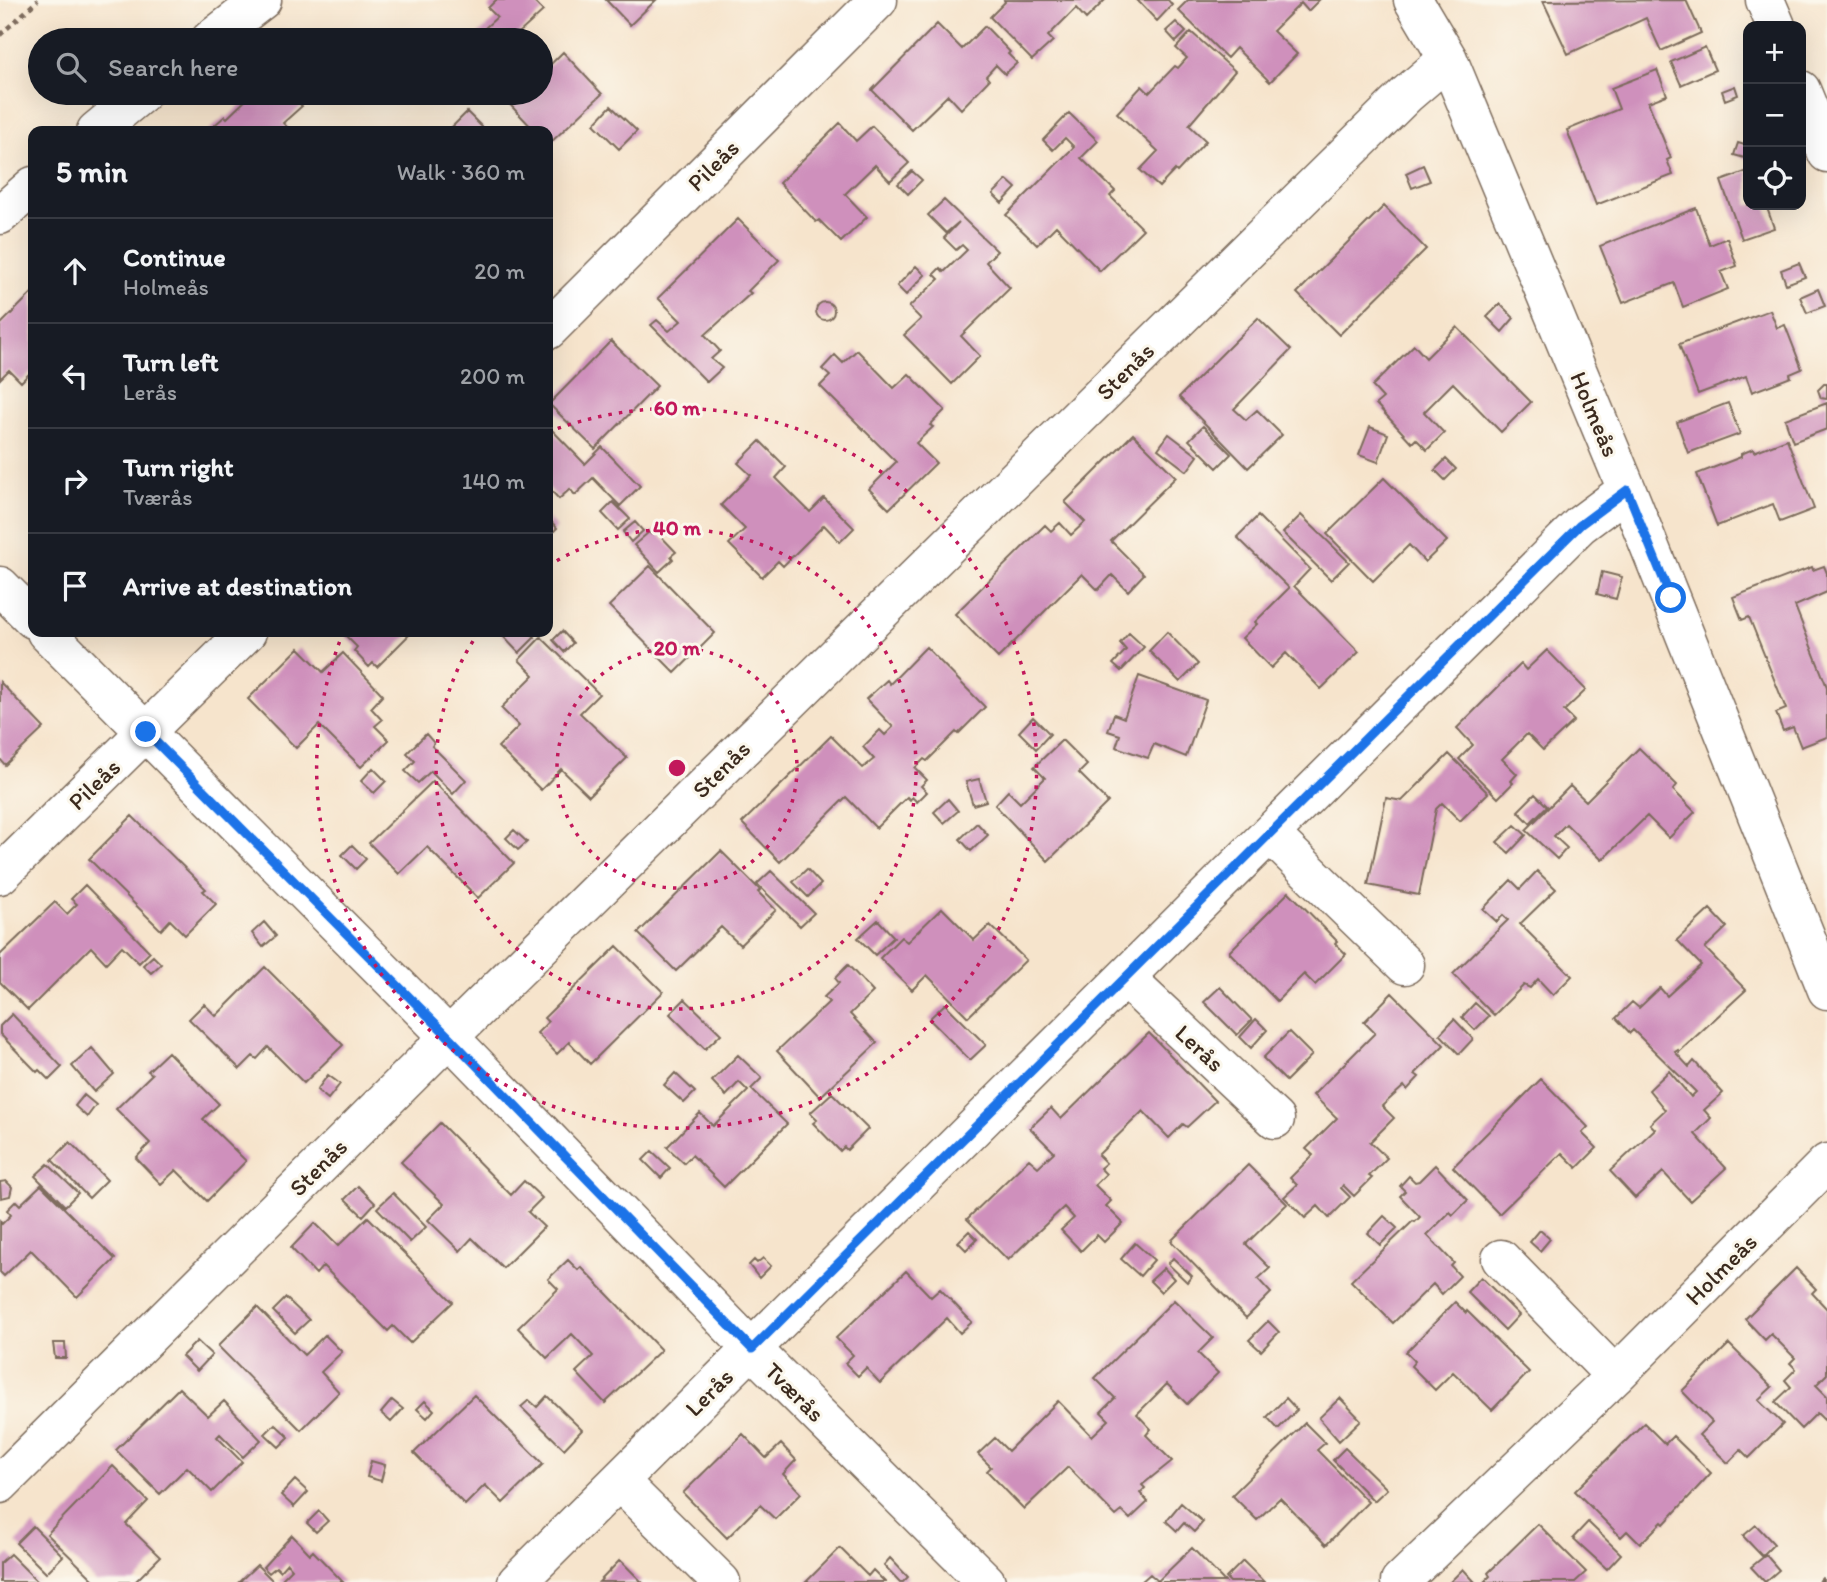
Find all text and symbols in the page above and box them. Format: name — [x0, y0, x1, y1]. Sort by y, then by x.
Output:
map controls — [1743, 21, 1806, 210]
button: + — [1743, 21, 1806, 84]
search box — [28, 28, 553, 105]
icon: search — [52, 48, 90, 86]
text: Search here — [108, 51, 238, 83]
button: − — [1743, 84, 1806, 147]
street label: Pileås — [681, 133, 745, 197]
button: locate — [1743, 147, 1806, 210]
text: 5 min — [56, 153, 127, 190]
text: Walk · 360 m — [397, 158, 525, 186]
text: Continue — [123, 241, 226, 273]
icon: ahead — [56, 252, 94, 290]
text: 20 m — [474, 257, 525, 285]
text: Holmeås — [123, 273, 209, 301]
street label: Stenås — [1090, 336, 1160, 406]
text: Turn left — [123, 346, 219, 378]
icon: left — [56, 357, 94, 395]
text: 200 m — [460, 362, 525, 390]
street label: Holmeås — [1564, 367, 1626, 461]
text: Lerås — [123, 378, 177, 406]
text: 60 m — [654, 395, 701, 420]
text: Turn right — [123, 451, 234, 483]
icon: right — [56, 462, 94, 500]
text: 140 m — [462, 467, 525, 495]
text: Tværås — [123, 483, 193, 511]
text: 40 m — [653, 515, 701, 540]
icon: arrive — [56, 567, 94, 605]
text: Arrive at destination — [123, 570, 352, 602]
route start — [1655, 582, 1686, 613]
text: 20 m — [654, 635, 701, 660]
route end — [130, 716, 161, 747]
street label: Stenås — [686, 734, 756, 804]
street label: Pileås — [62, 752, 126, 816]
centre of rings — [665, 756, 689, 780]
street label: Lerås — [1170, 1018, 1230, 1078]
street label: Stenås — [283, 1132, 353, 1202]
street label: Holmeås — [1679, 1227, 1763, 1311]
street label: Tværås — [759, 1356, 831, 1428]
street label: Lerås — [679, 1362, 739, 1422]

